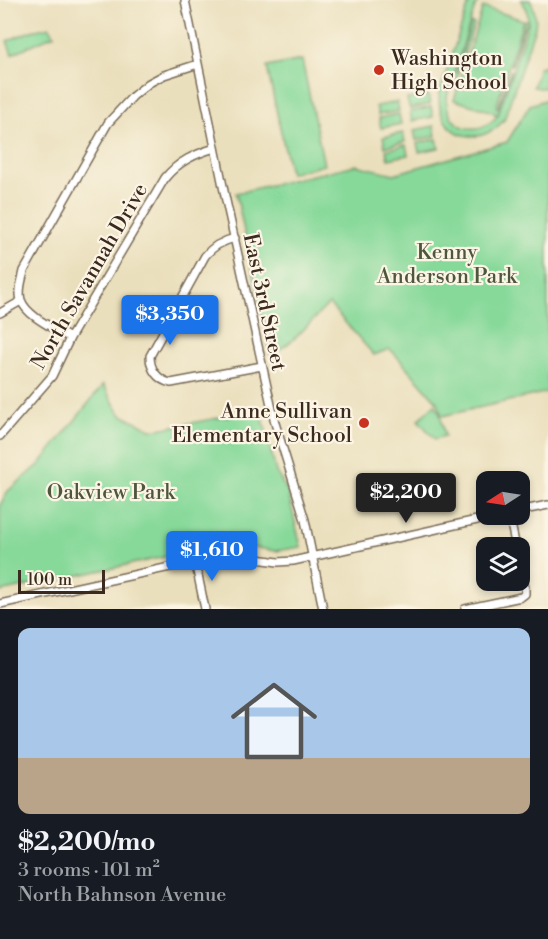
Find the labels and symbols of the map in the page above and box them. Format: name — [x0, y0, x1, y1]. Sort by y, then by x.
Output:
place label: Washington High School — [390, 46, 507, 96]
marker: Washington High School — [372, 63, 386, 77]
street label: North Savannah Drive — [26, 179, 154, 374]
street label: East 3rd Street — [237, 231, 291, 374]
park label: Kenny Anderson Park — [376, 240, 518, 290]
pin: $3,350 — [121, 295, 219, 346]
place label: Anne Sullivan Elementary School — [172, 399, 352, 449]
marker: Anne Sullivan Elementary School — [357, 416, 371, 430]
north arrow — [476, 471, 530, 525]
pin: $2,200 — [357, 473, 455, 524]
park label: Oakview Park — [47, 480, 176, 506]
pin: $1,610 — [163, 531, 261, 582]
scale bar — [18, 567, 105, 594]

